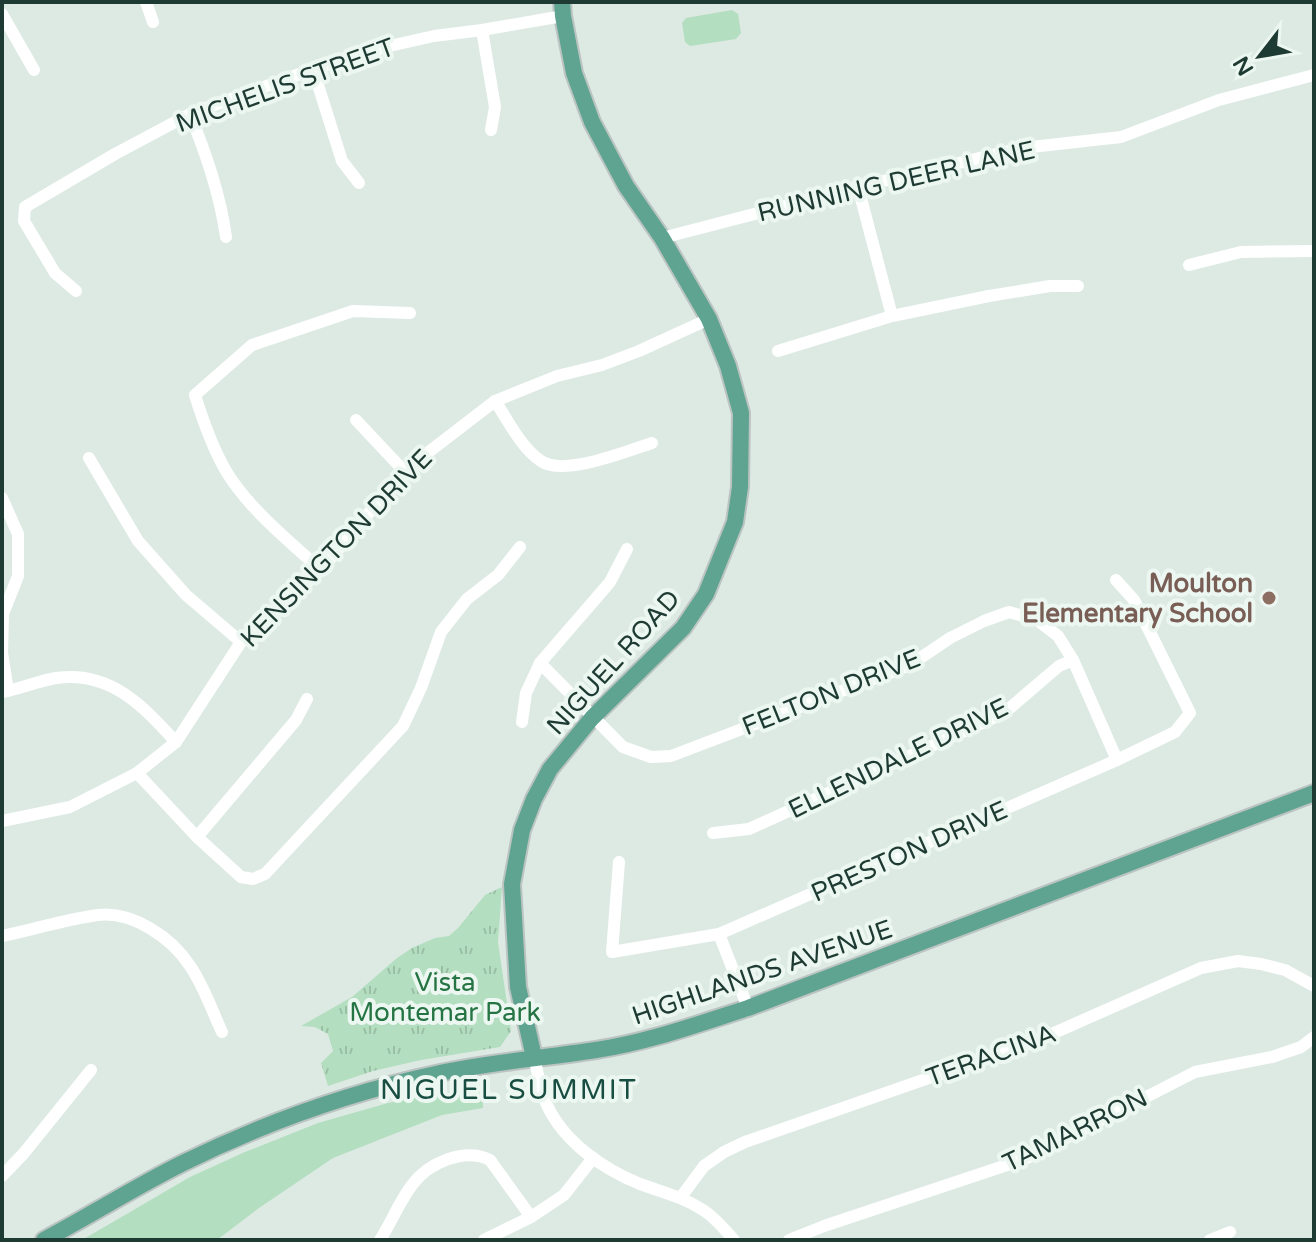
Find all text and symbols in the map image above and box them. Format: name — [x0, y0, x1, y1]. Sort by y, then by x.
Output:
north arrow — [1220, 16, 1300, 96]
street label: MICHELIS STREET — [172, 31, 399, 139]
text: N — [1228, 52, 1259, 80]
street label: RUNNING DEER LANE — [754, 134, 1038, 229]
street label: KENSINGTON DRIVE — [234, 443, 439, 654]
place label: Moulton Elementary School — [1022, 568, 1253, 629]
street label: NIGUEL ROAD — [540, 584, 687, 741]
marker: Moulton Elementary School — [1260, 589, 1278, 607]
street label: FELTON DRIVE — [737, 643, 925, 742]
street label: ELLENDALE DRIVE — [783, 692, 1013, 825]
street label: PRESTON DRIVE — [806, 794, 1012, 909]
street label: HIGHLANDS AVENUE — [628, 913, 896, 1032]
park label: Vista Montemar Park — [349, 967, 541, 1028]
street label: TERACINA — [922, 1018, 1060, 1093]
district label: NIGUEL SUMMIT — [380, 1073, 638, 1107]
street label: TAMARRON — [998, 1082, 1153, 1179]

